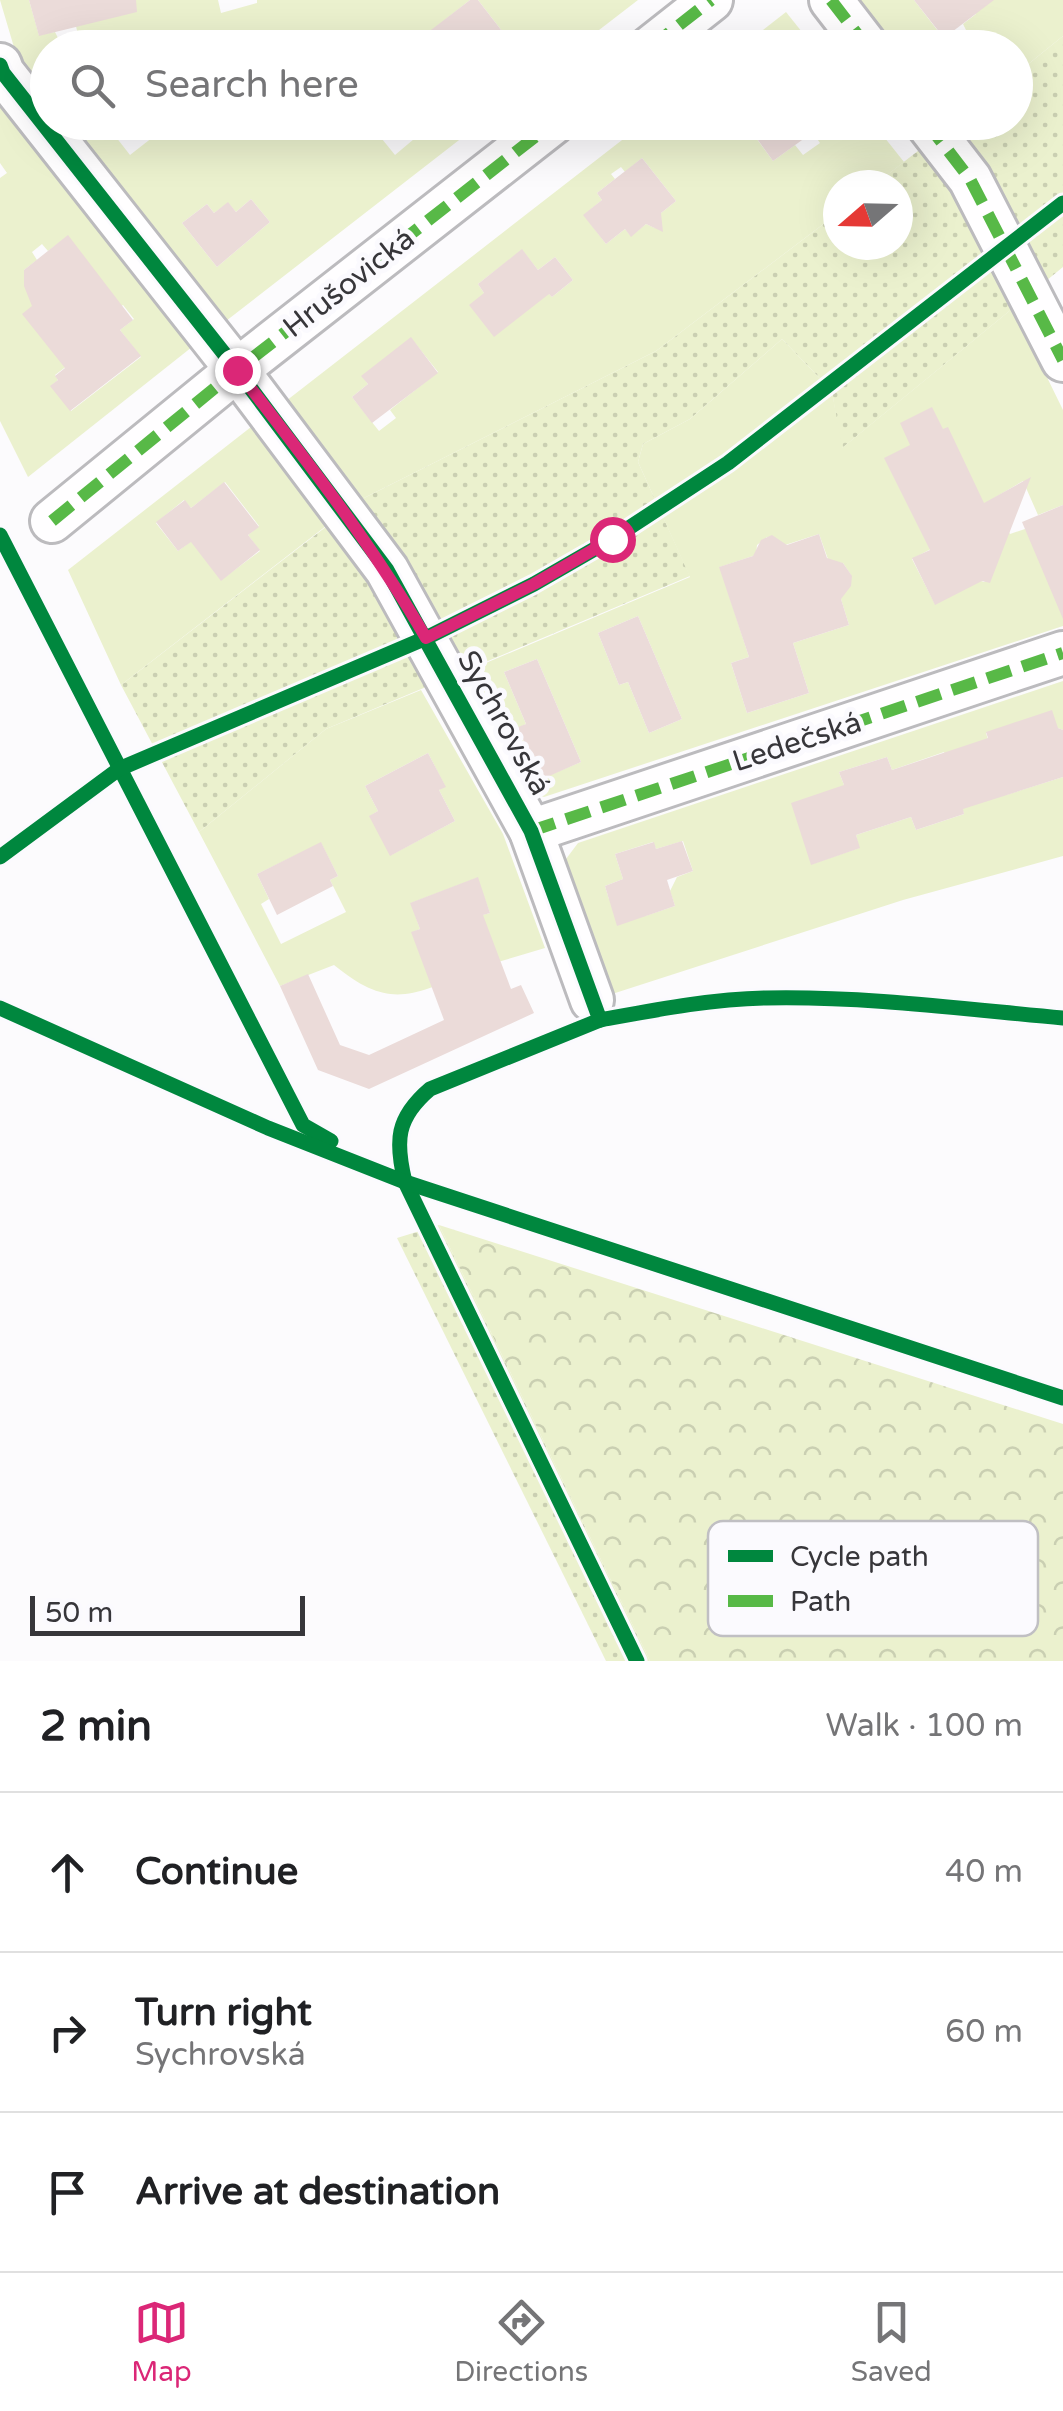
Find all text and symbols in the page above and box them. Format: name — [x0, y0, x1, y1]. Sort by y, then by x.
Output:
search box — [30, 30, 1033, 140]
icon: search — [65, 58, 120, 113]
text: Search here — [145, 62, 359, 108]
north arrow — [823, 170, 913, 260]
street label: Hrušovická — [276, 220, 422, 346]
route end — [215, 348, 261, 394]
route start — [590, 517, 636, 563]
street label: Sychrovská — [449, 644, 559, 802]
street label: Ledečská — [728, 704, 866, 780]
legend — [708, 1521, 1038, 1636]
text: Cycle path — [790, 1540, 929, 1574]
text: Path — [790, 1585, 851, 1619]
scale bar — [30, 1591, 305, 1636]
text: 50 m — [45, 1596, 113, 1630]
text: 2 min — [40, 1701, 152, 1752]
text: Walk · 100 m — [826, 1707, 1023, 1745]
icon: ahead — [40, 1845, 95, 1900]
text: Continue — [135, 1849, 298, 1895]
text: 40 m — [945, 1853, 1023, 1891]
text: Turn right — [135, 1990, 312, 2036]
icon: right — [40, 2005, 95, 2060]
text: 60 m — [945, 2013, 1023, 2051]
text: Sychrovská — [135, 2036, 306, 2074]
icon: arrive — [40, 2165, 95, 2220]
text: Arrive at destination — [135, 2169, 500, 2215]
tab: Map — [131, 2295, 192, 2389]
tab: Directions — [454, 2295, 588, 2389]
tab: Saved — [851, 2295, 932, 2389]

